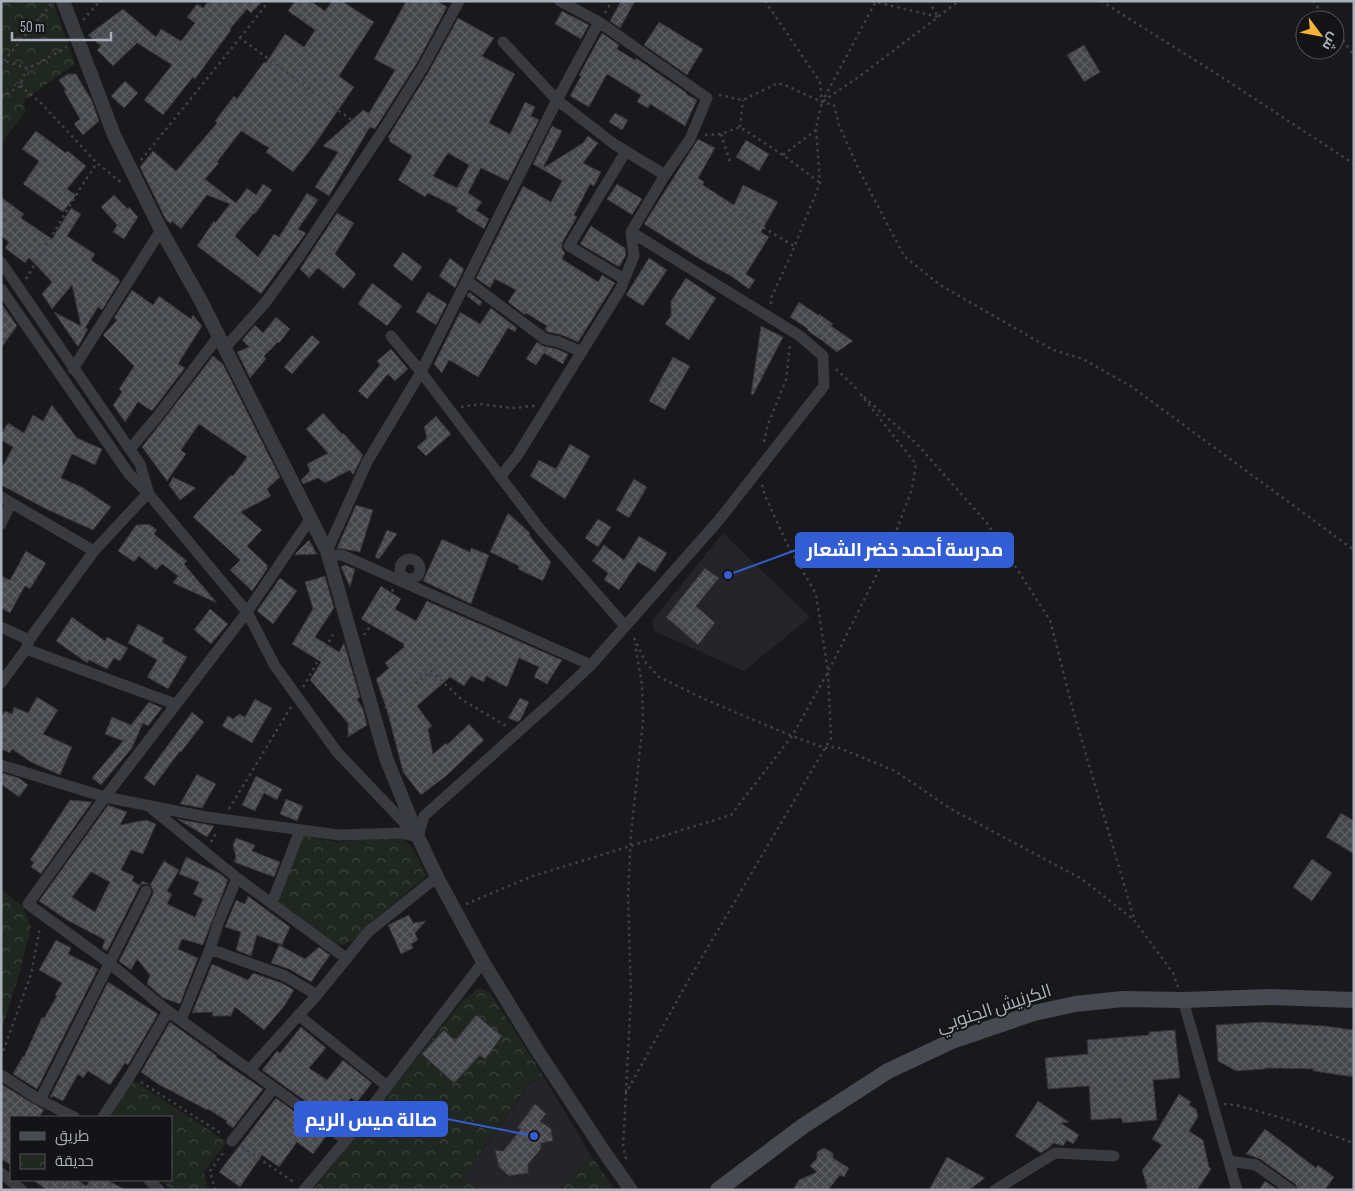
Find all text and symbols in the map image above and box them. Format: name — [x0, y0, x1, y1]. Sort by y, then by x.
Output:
scale bar — [12, 10, 111, 42]
north arrow — [1295, 10, 1345, 60]
text: 50 m — [20, 18, 45, 37]
text: ش — [1319, 30, 1343, 54]
callout: مدرسة أحمد خضر الشعار — [796, 533, 1013, 567]
text: مدرسة أحمد خضر الشعار — [806, 536, 1003, 562]
street label: الكرنيش الجنوبي — [934, 980, 1055, 1040]
callout: صالة ميس الريم — [295, 1102, 447, 1136]
text: صالة ميس الريم — [305, 1109, 437, 1133]
legend — [10, 1116, 172, 1181]
text: طريق — [55, 1127, 89, 1146]
text: حديقة — [55, 1152, 94, 1171]

